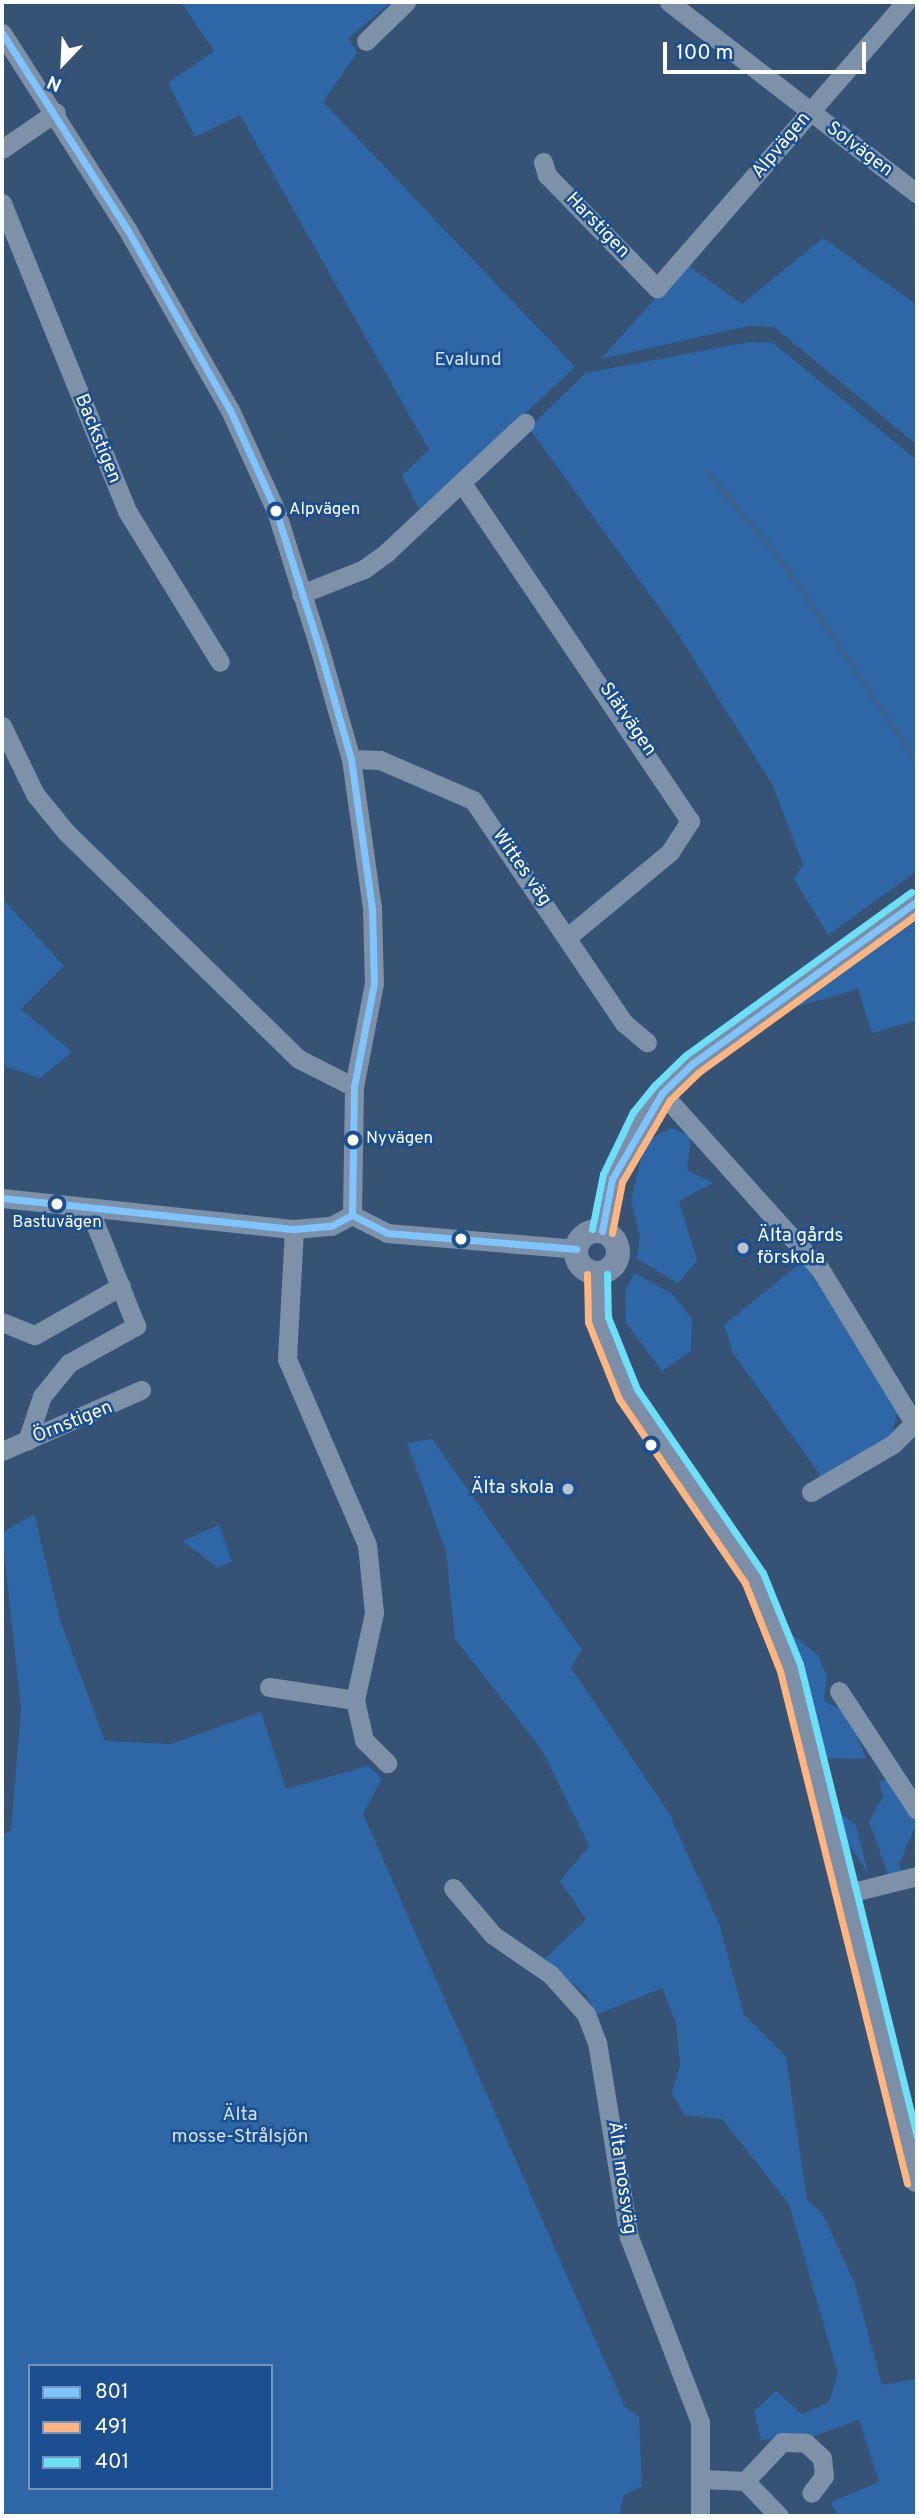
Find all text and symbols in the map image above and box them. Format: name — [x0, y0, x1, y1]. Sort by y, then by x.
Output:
north arrow — [28, 28, 98, 98]
scale bar — [667, 28, 870, 72]
text: 100 m — [676, 40, 733, 67]
text: N — [44, 69, 66, 96]
street label: Alpvägen — [748, 108, 816, 184]
street label: Solvägen — [821, 118, 897, 182]
street label: Harstigen — [560, 189, 634, 263]
park label: Evalund — [434, 350, 502, 372]
street label: Backstigen — [69, 391, 125, 487]
place label: Alpvägen — [289, 501, 360, 521]
marker: Alpvägen — [269, 504, 283, 518]
street label: Slätvägen — [594, 679, 660, 761]
street label: Wittes väg — [486, 825, 556, 911]
place label: Nyvägen — [366, 1130, 433, 1150]
marker: Nyvägen — [346, 1133, 360, 1147]
marker: Bastuvägen — [50, 1197, 64, 1211]
place label: Bastuvägen — [12, 1214, 102, 1234]
place label: Älta gårds förskola — [757, 1226, 844, 1270]
unlabelled marker — [454, 1232, 468, 1246]
marker: Älta gårds förskola — [735, 1240, 751, 1256]
street label: Örnstigen — [30, 1397, 116, 1449]
unlabelled marker — [644, 1438, 658, 1452]
place label: Älta skola — [471, 1478, 554, 1500]
marker: Älta skola — [560, 1481, 576, 1497]
park label: Älta mosse-Strålsjön — [172, 2105, 308, 2149]
street label: Älta mossväg — [602, 2120, 640, 2236]
legend — [28, 2364, 273, 2490]
text: 801 — [95, 2379, 129, 2406]
text: 491 — [95, 2414, 128, 2441]
text: 401 — [95, 2449, 129, 2476]

